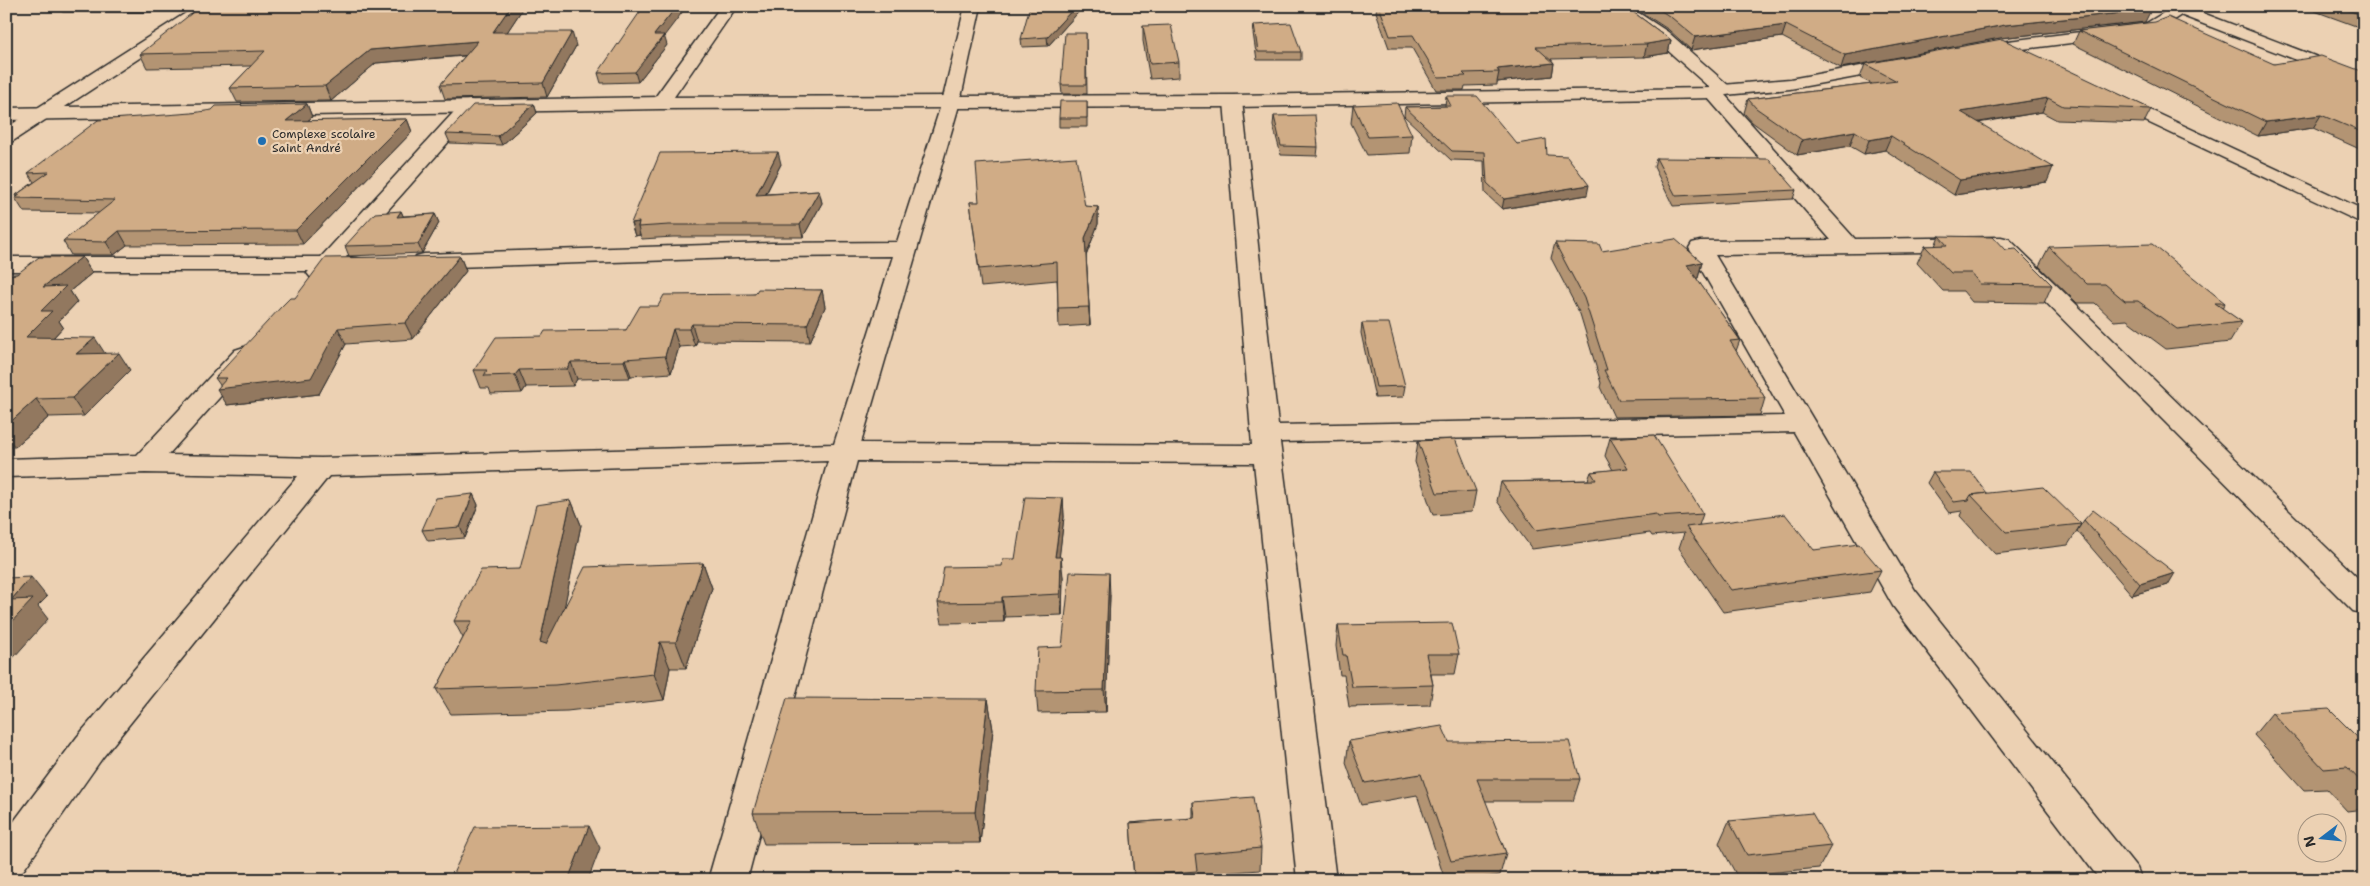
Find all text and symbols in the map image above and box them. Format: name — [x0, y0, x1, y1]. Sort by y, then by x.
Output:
place label: Complexe scolaire Saint André — [272, 126, 376, 156]
marker: Complexe scolaire Saint André — [256, 135, 268, 147]
north arrow — [2298, 814, 2348, 864]
text: N — [2299, 834, 2320, 849]

